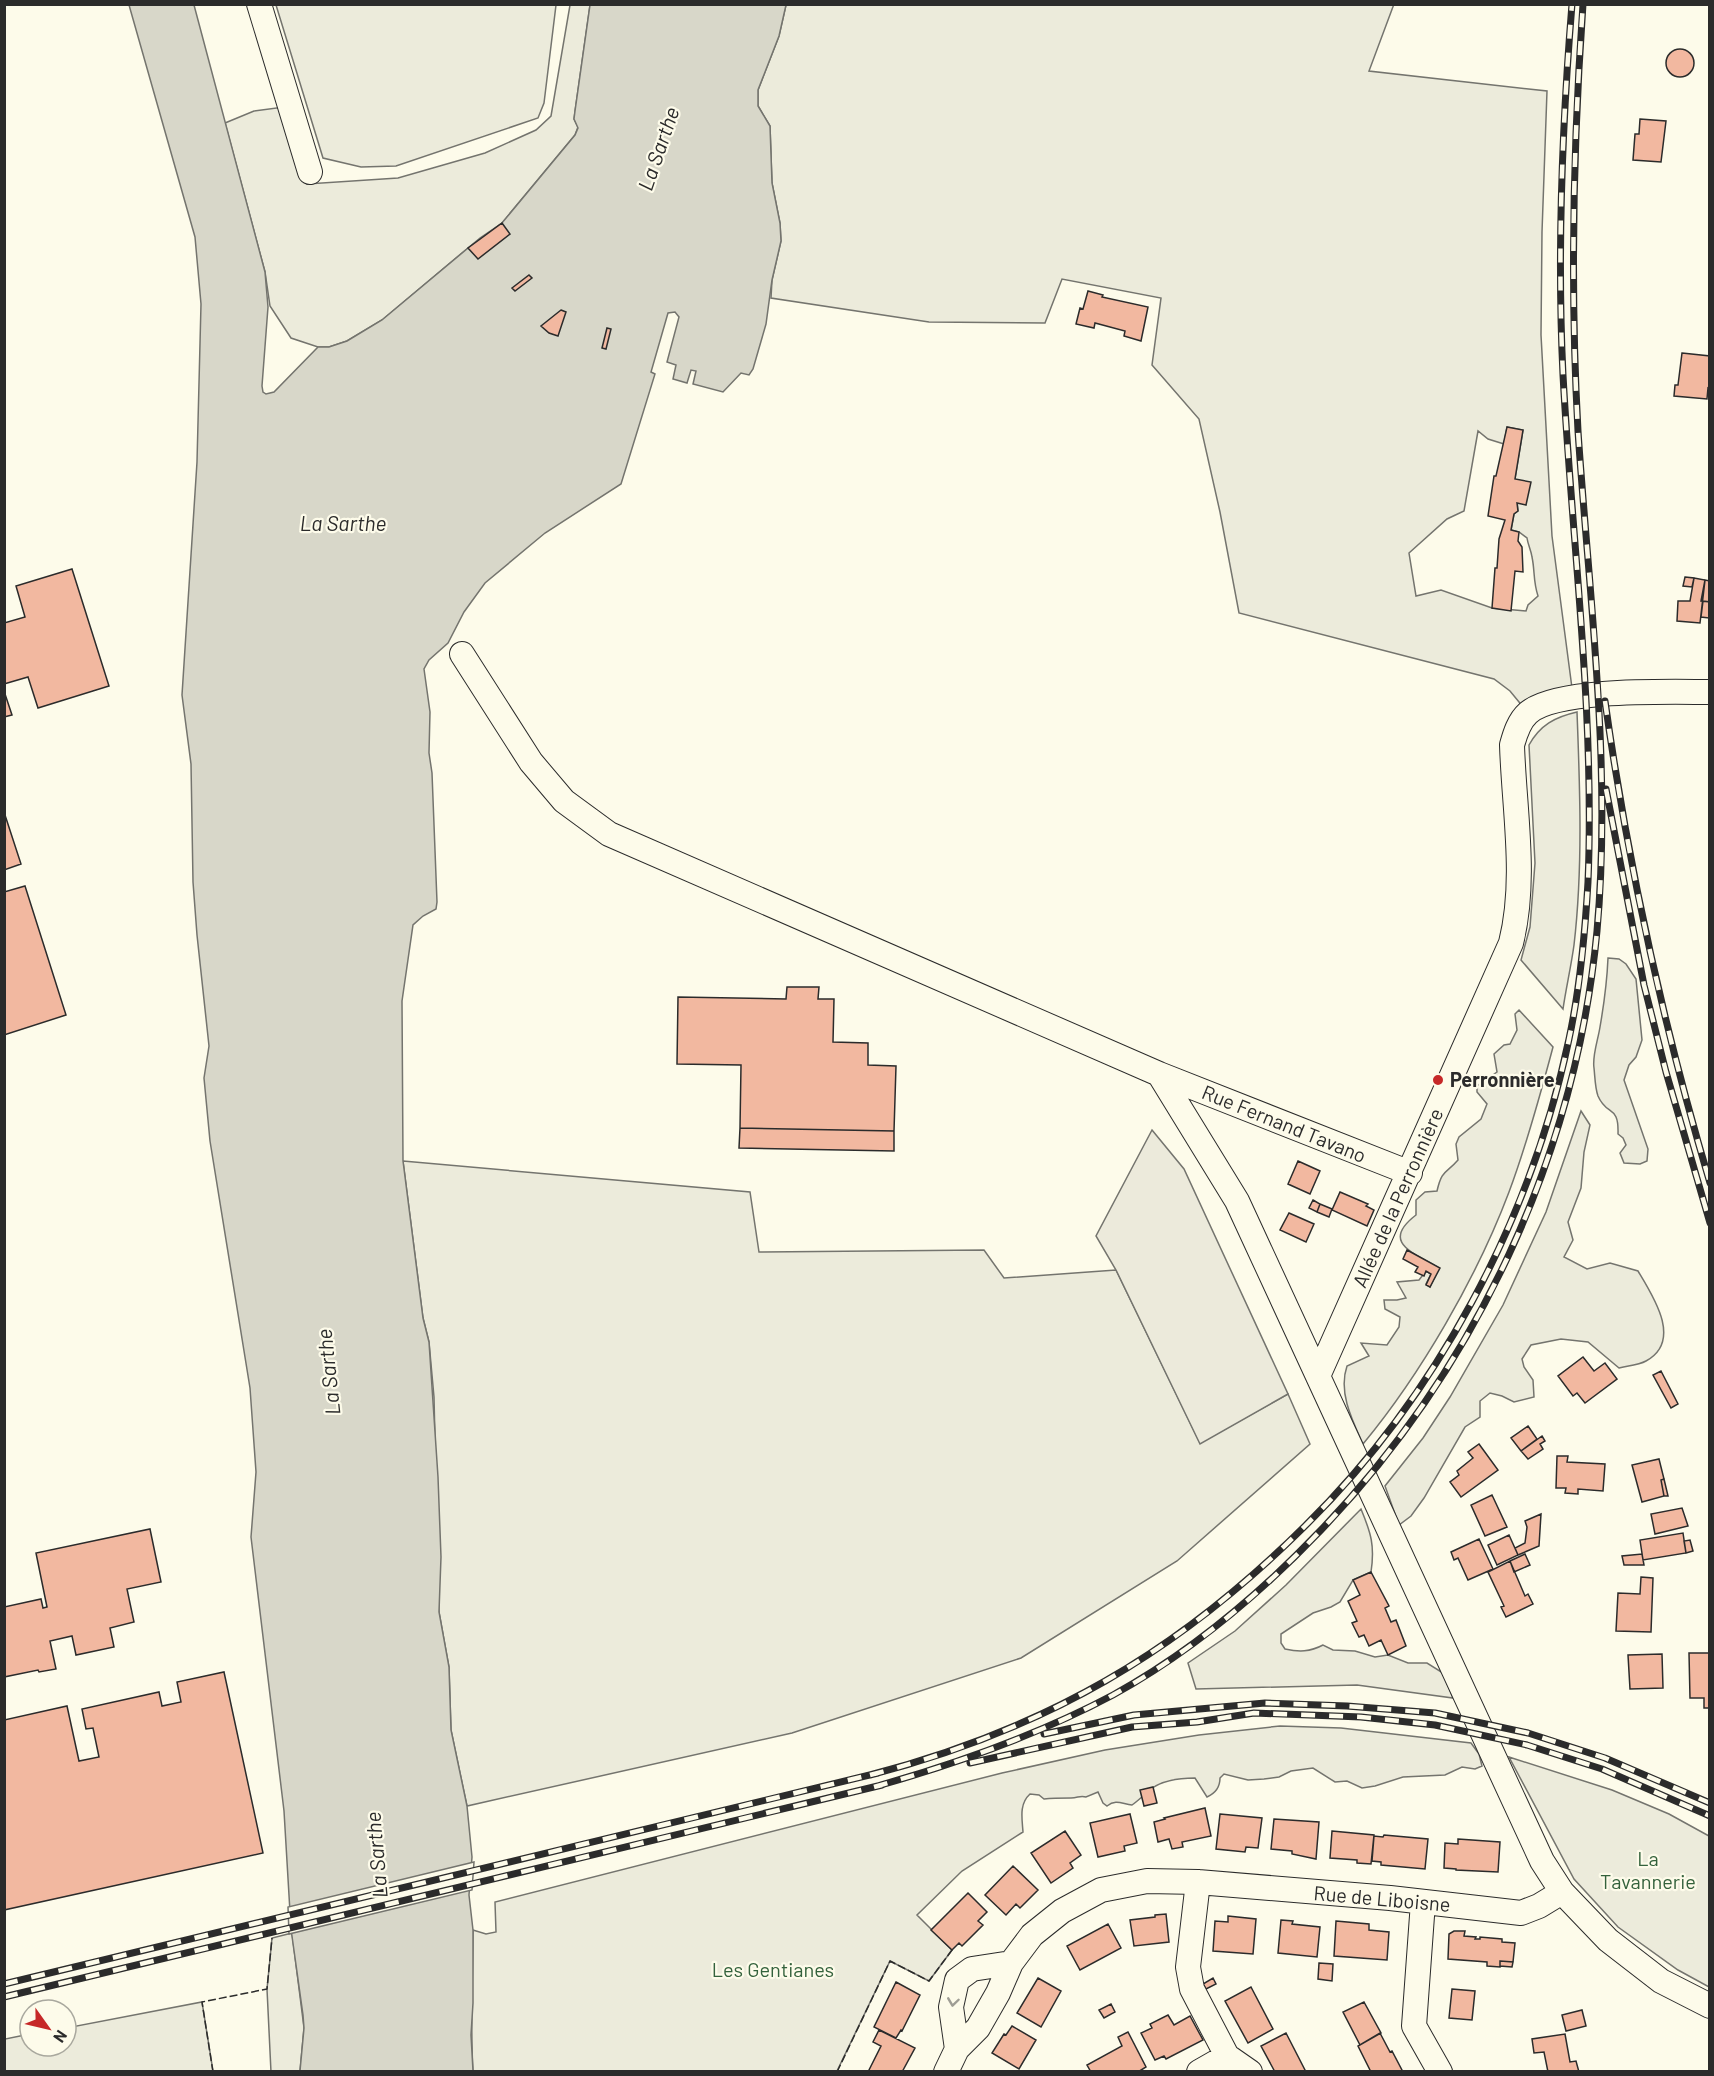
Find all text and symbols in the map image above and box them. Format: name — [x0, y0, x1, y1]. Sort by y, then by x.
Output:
water label: La Sarthe — [632, 104, 683, 194]
water label: La Sarthe — [300, 510, 386, 535]
place label: Perronnière — [1450, 1067, 1555, 1091]
marker: Perronnière — [1431, 1073, 1445, 1087]
street label: Rue Fernand Tavano — [1199, 1079, 1370, 1167]
street label: Allée de la Perronnière — [1347, 1104, 1447, 1291]
water label: La Sarthe — [311, 1328, 344, 1417]
water label: La Sarthe — [359, 1811, 392, 1899]
park label: La Tavannerie — [1600, 1846, 1696, 1893]
street label: Rue de Liboisne — [1313, 1880, 1452, 1916]
park label: Les Gentianes — [712, 1957, 834, 1981]
one-way arrow — [948, 1997, 960, 2006]
north arrow — [18, 1998, 78, 2058]
text: N — [50, 2027, 72, 2046]

